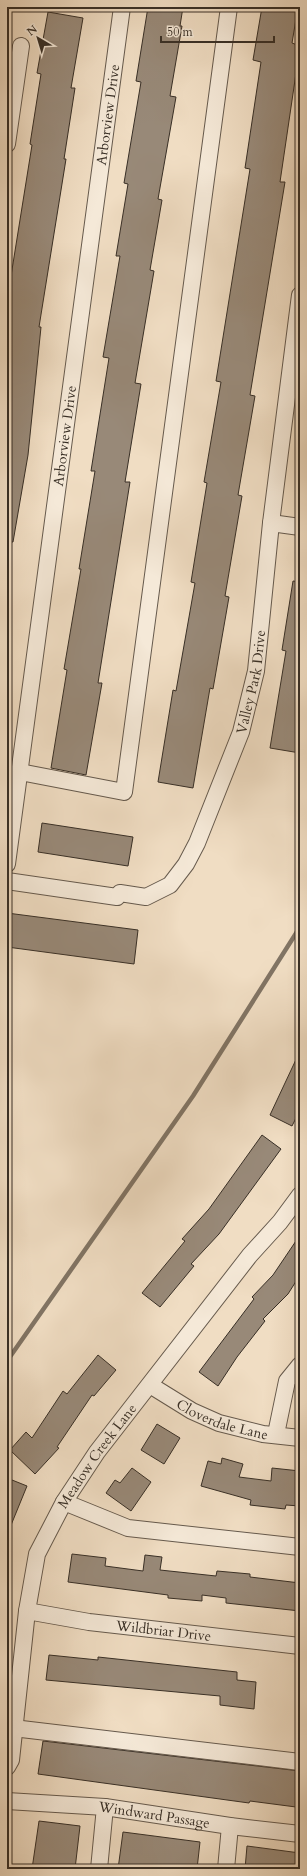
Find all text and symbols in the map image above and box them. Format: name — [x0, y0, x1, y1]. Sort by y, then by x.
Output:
north arrow — [18, 18, 58, 58]
scale bar — [161, 18, 274, 44]
text: N — [24, 21, 41, 39]
text: 50 m — [167, 24, 194, 40]
street label: Arborview Drive — [92, 63, 124, 166]
street label: Arborview Drive — [49, 384, 81, 487]
street label: Valley Park Drive — [232, 629, 270, 736]
street label: Cloverdale Lane — [173, 1395, 269, 1444]
street label: Meadow Creek Lane — [53, 1400, 141, 1512]
street label: Wildbriar Drive — [114, 1616, 212, 1646]
street label: Windward Passage — [96, 1797, 211, 1833]

